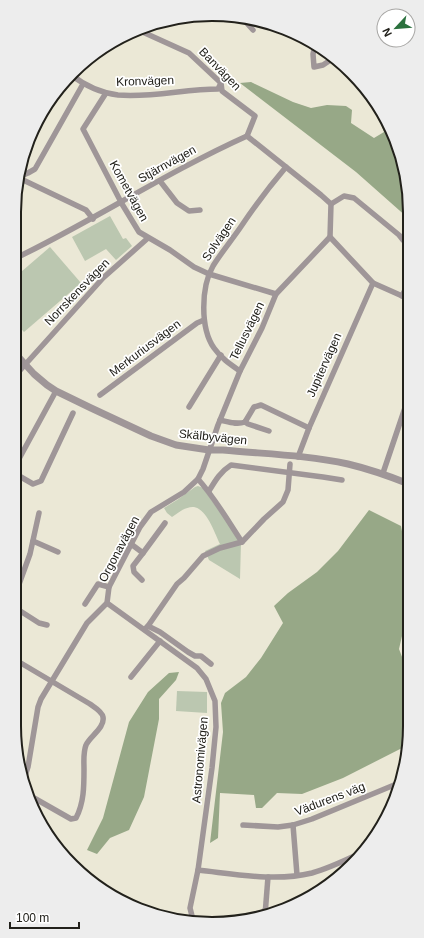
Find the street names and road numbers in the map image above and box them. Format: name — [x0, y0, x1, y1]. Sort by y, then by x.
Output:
street label: Banvägen — [196, 45, 244, 93]
street label: Kronvägen — [116, 73, 174, 89]
street label: Stjärnvägen — [136, 142, 198, 186]
street label: Kometvägen — [107, 158, 151, 224]
street label: Solvägen — [199, 214, 239, 264]
street label: Norrskensvägen — [42, 256, 112, 328]
street label: Tellusvägen — [227, 299, 267, 363]
street label: Merkuriusvägen — [107, 317, 183, 379]
street label: Jupitervägen — [304, 331, 344, 399]
street label: Skälbyvägen — [178, 426, 248, 448]
street label: Orgonavägen — [96, 514, 142, 584]
street label: Astronomivägen — [189, 716, 211, 804]
street label: Vädurens väg — [293, 779, 367, 819]

